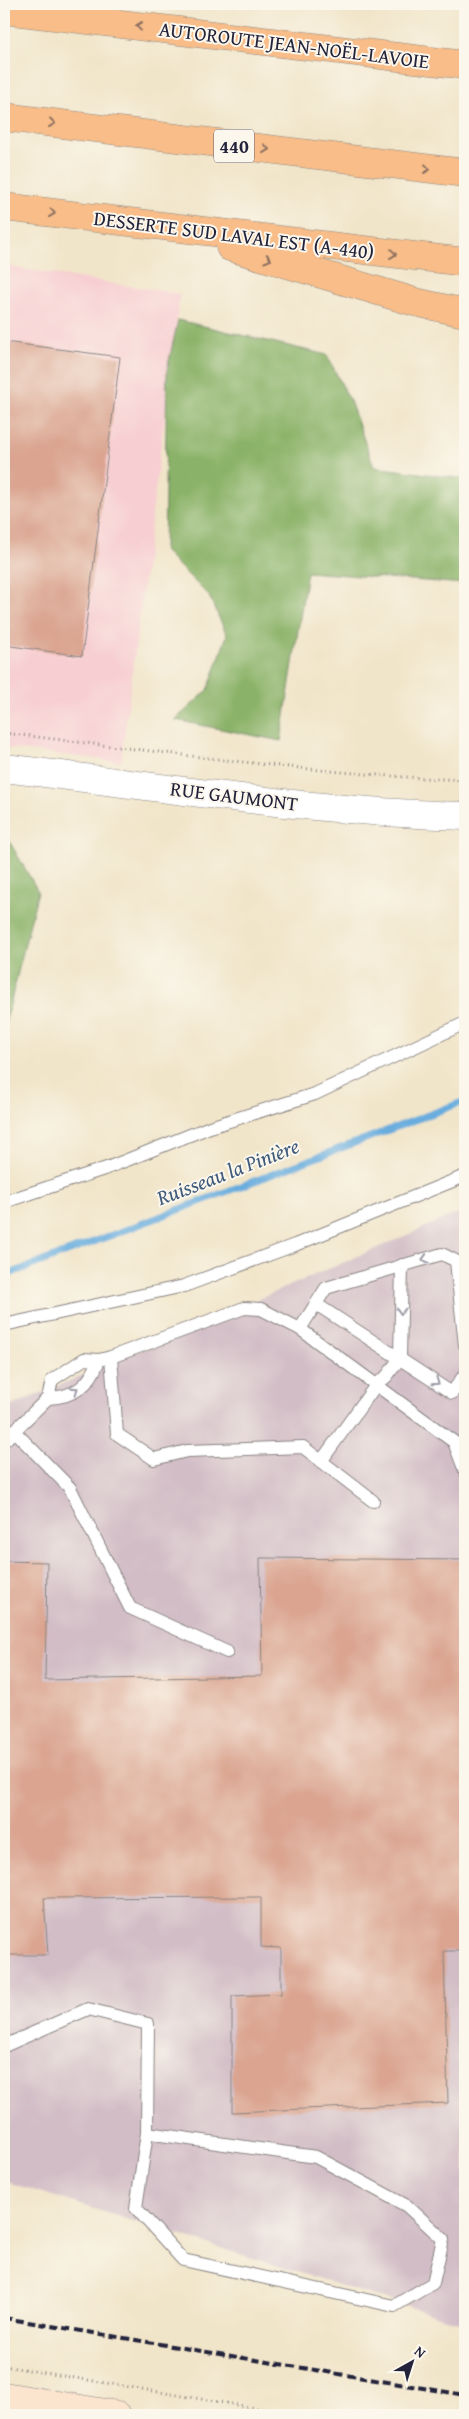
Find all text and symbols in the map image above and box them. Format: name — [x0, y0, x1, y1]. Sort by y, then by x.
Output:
street label: AUTOROUTE JEAN-NOËL-LAVOIE — [157, 14, 431, 75]
one-way arrow — [135, 21, 143, 32]
one-way arrow — [48, 117, 56, 128]
road number: 440 — [214, 130, 254, 162]
one-way arrow — [262, 143, 270, 154]
one-way arrow — [423, 163, 431, 174]
street label: DESSERTE SUD LAVAL EST (A-440) — [92, 203, 376, 266]
one-way arrow — [48, 207, 56, 218]
one-way arrow — [390, 248, 398, 259]
one-way arrow — [263, 253, 271, 263]
street label: RUE GAUMONT — [169, 773, 300, 818]
water label: Ruisseau la Pinière — [151, 1130, 304, 1213]
one-way arrow — [421, 1253, 429, 1263]
one-way arrow — [396, 1308, 406, 1316]
one-way arrow — [430, 1375, 439, 1385]
one-way arrow — [69, 1387, 79, 1396]
north arrow — [386, 2336, 436, 2386]
text: N — [410, 2341, 431, 2363]

